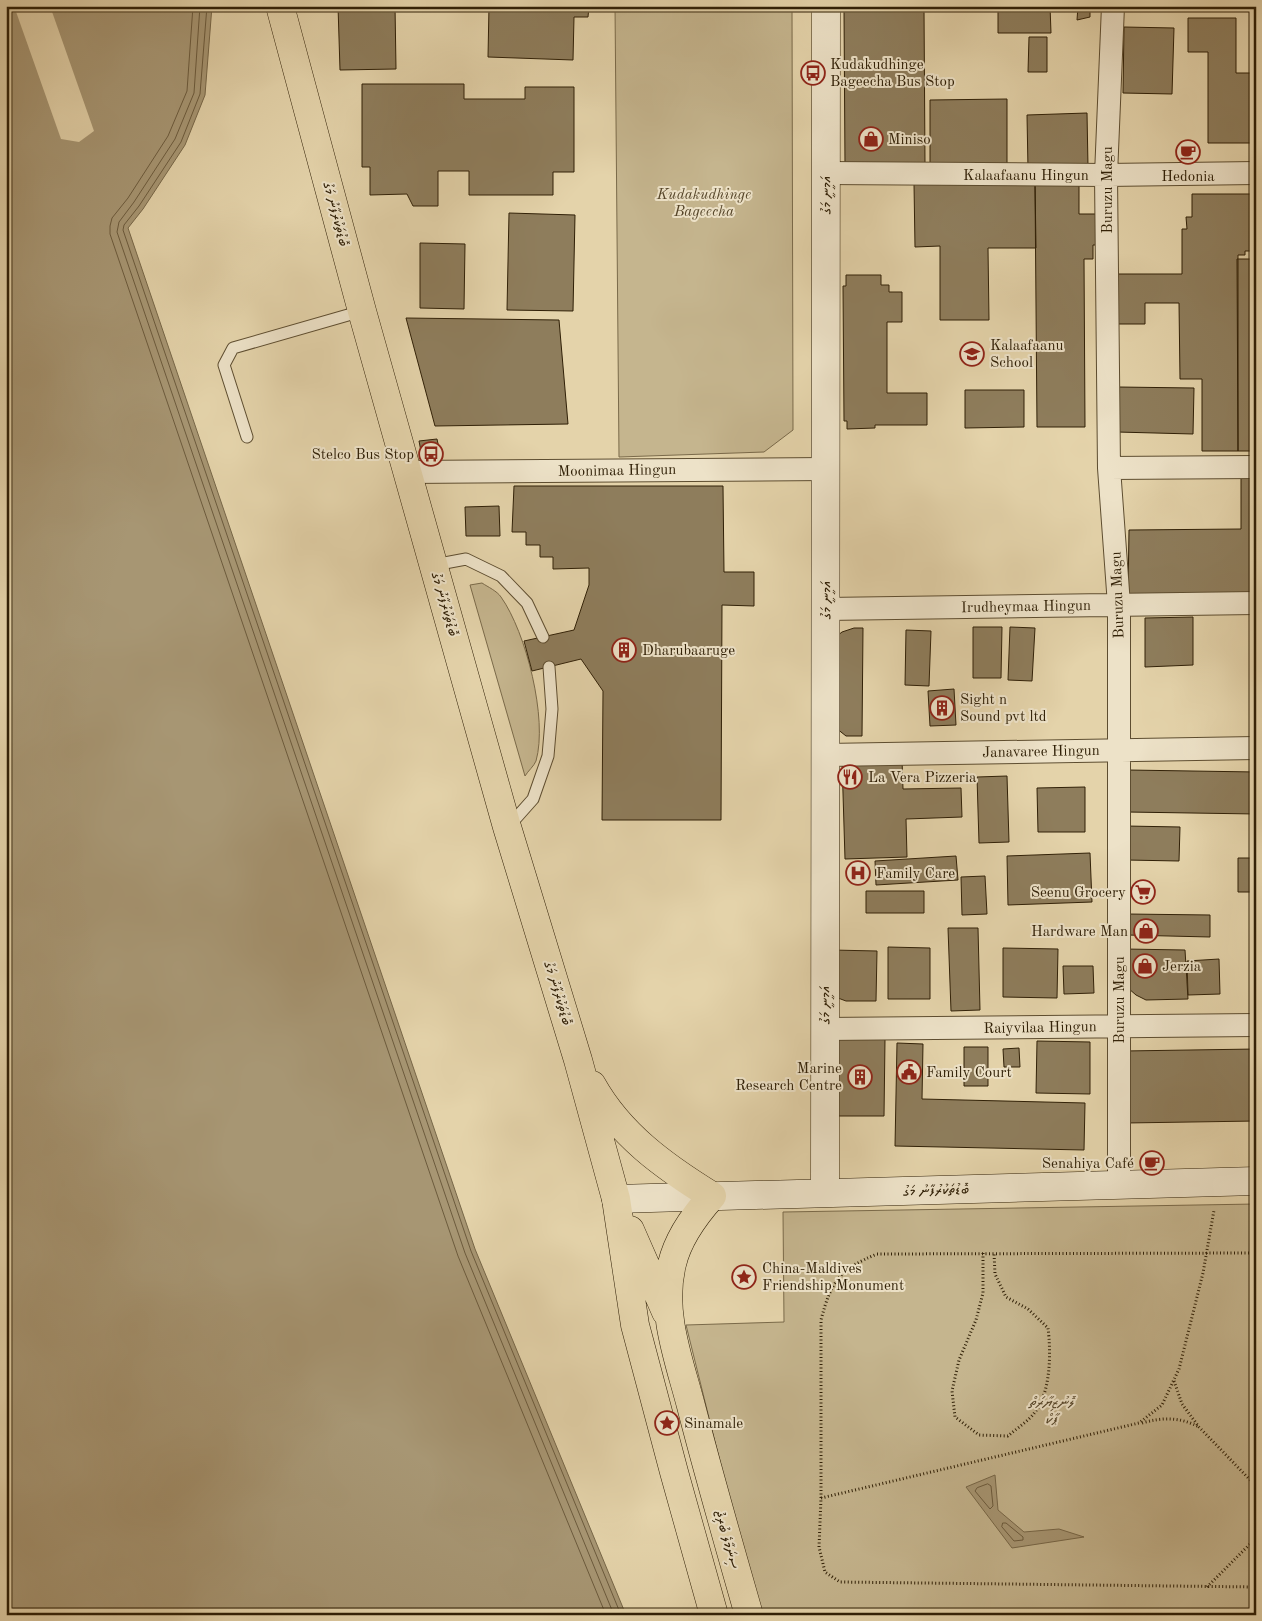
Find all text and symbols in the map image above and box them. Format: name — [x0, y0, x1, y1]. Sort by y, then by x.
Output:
place label: Kudakudhinge Bageecha Bus Stop — [830, 58, 955, 90]
bus stop icon: Kudakudhinge Bageecha Bus Stop — [800, 60, 826, 86]
shop icon: Miniso — [858, 126, 884, 152]
place label: Miniso — [888, 133, 931, 148]
cafe icon: Hedonia — [1175, 139, 1201, 165]
street label: Buruzu Magu — [1101, 146, 1116, 234]
street label: Kalaafaanu Hingun — [963, 169, 1089, 184]
place label: Hedonia — [1161, 170, 1215, 185]
street label: އަމީނީ މަގު — [819, 176, 836, 215]
street label: ބޮޑުތަކުރުފާނު މަގު — [319, 179, 351, 248]
park label: Kudakudhinge Bageecha — [656, 188, 751, 220]
place label: Kalaafaanu School — [990, 339, 1064, 371]
school or university icon: Kalaafaanu School — [959, 341, 985, 367]
bus stop icon: Stelco Bus Stop — [418, 441, 444, 467]
place label: Stelco Bus Stop — [311, 448, 414, 463]
street label: Moonimaa Hingun — [558, 463, 677, 480]
street label: Buruzu Magu — [1109, 551, 1128, 639]
street label: ބޮޑުތަކުރުފާނު މަގު — [427, 569, 461, 638]
street label: އަމީނީ މަގު — [819, 581, 836, 620]
street label: Irudheymaa Hingun — [961, 599, 1091, 616]
building icon: Dharubaaruge — [611, 637, 637, 663]
place label: Dharubaaruge — [642, 644, 735, 659]
place label: Sight n Sound pvt ltd — [960, 693, 1047, 725]
building icon: Sight n Sound pvt ltd — [929, 695, 955, 721]
street label: Janavaree Hingun — [982, 744, 1100, 761]
restaurant icon: La Vera Pizzeria — [837, 764, 863, 790]
place label: La Vera Pizzeria — [868, 771, 977, 786]
hospital icon: Family Care — [845, 860, 871, 886]
place label: Family Care — [876, 867, 955, 882]
supermarket icon: Seenu Grocery — [1130, 879, 1156, 905]
place label: Seenu Grocery — [1031, 886, 1126, 901]
shop icon: Hardware Man — [1133, 918, 1159, 944]
place label: Hardware Man — [1031, 925, 1128, 940]
shop icon: Jerzia — [1132, 953, 1158, 979]
street label: Buruzu Magu — [1113, 956, 1128, 1044]
street label: ބޮޑުތަކުރުފާނު މަގު — [539, 958, 574, 1027]
place label: Jerzia — [1162, 960, 1202, 975]
street label: އަމީނީ މަގު — [818, 986, 835, 1025]
street label: Raiyvilaa Hingun — [983, 1020, 1097, 1037]
public building icon: Family Court — [896, 1059, 922, 1085]
place label: Marine Research Centre — [735, 1062, 842, 1094]
building icon: Marine Research Centre — [847, 1064, 873, 1090]
place label: Family Court — [926, 1066, 1012, 1081]
cafe icon: Senahiya Café — [1139, 1150, 1165, 1176]
place label: Senahiya Café — [1042, 1157, 1134, 1172]
street label: ބޮޑުތަކުރުފާނު މަގު — [902, 1182, 969, 1200]
place label: China-Maldives Friendship Monument — [762, 1262, 904, 1294]
place icon: China-Maldives Friendship Monument — [731, 1264, 757, 1290]
park label: ލޮނުޒިޔާރަތް ޕާކް — [1028, 1395, 1076, 1428]
place icon: Sinamale — [654, 1410, 680, 1436]
place label: Sinamale — [684, 1417, 743, 1432]
street label: ސިނަމާލެ ބުރިޖު — [709, 1508, 742, 1571]

